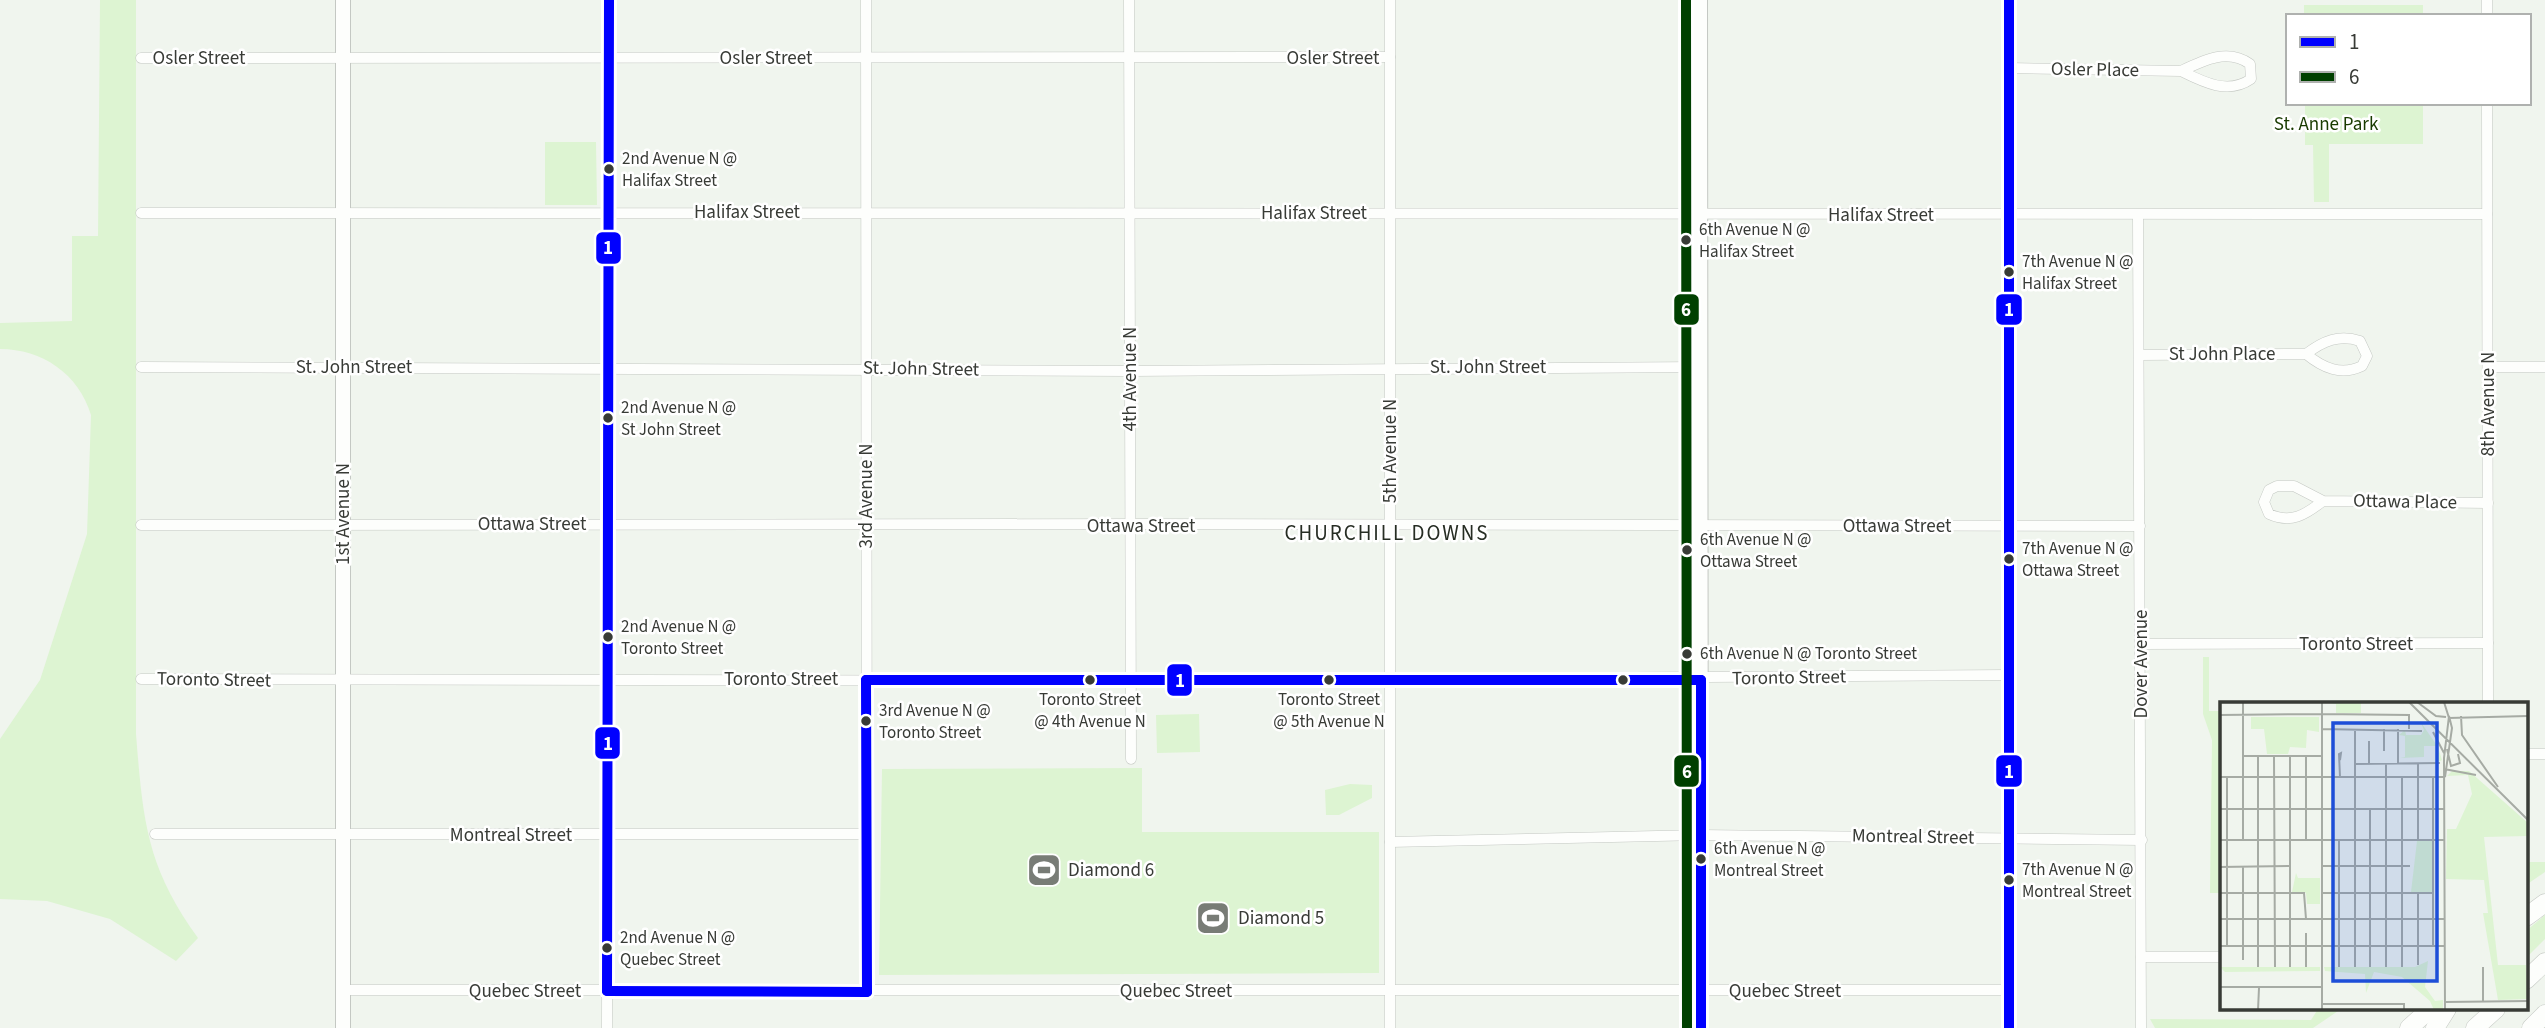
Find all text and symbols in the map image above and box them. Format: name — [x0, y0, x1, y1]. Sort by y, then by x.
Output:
legend — [2286, 14, 2531, 105]
text: 1 — [2349, 27, 2359, 57]
street label: Osler Street — [153, 45, 246, 72]
street label: Osler Street — [720, 45, 813, 72]
street label: Osler Street — [1287, 45, 1380, 72]
street label: Osler Place — [2051, 56, 2139, 84]
text: 6 — [2349, 62, 2359, 92]
park label: St. Anne Park — [2274, 111, 2379, 138]
place label: 2nd Avenue N @ Halifax Street — [622, 147, 737, 193]
marker: 2nd Avenue N @ Halifax Street — [602, 162, 616, 176]
street label: Halifax Street — [694, 199, 801, 226]
street label: Halifax Street — [1261, 200, 1368, 227]
street label: Halifax Street — [1828, 202, 1935, 229]
place label: 6th Avenue N @ Halifax Street — [1699, 218, 1810, 264]
line badge: 1 — [595, 231, 622, 265]
marker: 6th Avenue N @ Halifax Street — [1679, 233, 1693, 247]
text: 1 — [603, 235, 613, 262]
place label: 7th Avenue N @ Halifax Street — [2022, 250, 2133, 296]
marker: 7th Avenue N @ Halifax Street — [2002, 265, 2016, 279]
line badge: 6 — [1673, 293, 1700, 326]
line badge: 1 — [1995, 293, 2023, 326]
text: 6 — [1681, 297, 1691, 324]
text: 1 — [2004, 297, 2014, 324]
street label: 4th Avenue N — [1117, 327, 1144, 431]
street label: St John Place — [2169, 341, 2275, 368]
street label: 8th Avenue N — [2475, 352, 2502, 456]
street label: St. John Street — [296, 354, 413, 381]
street label: St. John Street — [863, 354, 980, 384]
street label: St. John Street — [1430, 354, 1547, 381]
place label: 2nd Avenue N @ St John Street — [621, 396, 736, 442]
street label: 5th Avenue N — [1377, 399, 1404, 503]
marker: 2nd Avenue N @ St John Street — [601, 411, 615, 425]
street label: 3rd Avenue N — [853, 444, 880, 548]
street label: 1st Avenue N — [330, 463, 357, 565]
street label: Ottawa Place — [2353, 488, 2457, 516]
street label: Ottawa Street — [478, 511, 587, 538]
street label: Ottawa Street — [1087, 513, 1196, 540]
street label: Ottawa Street — [1843, 513, 1952, 540]
district label: CHURCHILL DOWNS — [1284, 518, 1490, 548]
place label: 6th Avenue N @ Ottawa Street — [1700, 528, 1811, 574]
place label: 7th Avenue N @ Ottawa Street — [2022, 537, 2133, 583]
marker: 6th Avenue N @ Ottawa Street — [1680, 543, 1694, 557]
marker: 7th Avenue N @ Ottawa Street — [2002, 552, 2016, 566]
street label: Dover Avenue — [2128, 609, 2155, 719]
place label: 2nd Avenue N @ Toronto Street — [621, 615, 736, 661]
marker: 2nd Avenue N @ Toronto Street — [601, 630, 615, 644]
street label: Toronto Street — [2299, 631, 2414, 658]
place label: 6th Avenue N @ Toronto Street — [1700, 642, 1917, 666]
marker: 6th Avenue N @ Toronto Street — [1680, 647, 1694, 661]
line badge: 1 — [1166, 663, 1193, 697]
street label: Toronto Street — [1732, 663, 1847, 692]
street label: Toronto Street — [157, 666, 272, 695]
street label: Toronto Street — [724, 666, 839, 693]
text: 1 — [1175, 668, 1185, 695]
marker: Toronto Street @ 4th Avenue N — [1083, 673, 1097, 687]
marker: Toronto Street @ 5th Avenue N — [1322, 673, 1336, 687]
unlabelled marker — [1616, 673, 1630, 687]
place label: Toronto Street @ 4th Avenue N — [1034, 688, 1146, 734]
place label: Toronto Street @ 5th Avenue N — [1273, 688, 1385, 734]
place label: 3rd Avenue N @ Toronto Street — [879, 699, 991, 745]
inset map — [2220, 702, 2528, 1010]
marker: 3rd Avenue N @ Toronto Street — [859, 714, 873, 728]
line badge: 1 — [594, 726, 621, 760]
text: 1 — [603, 731, 613, 758]
line badge: 6 — [1673, 754, 1700, 788]
line badge: 1 — [1995, 754, 2023, 788]
text: 6 — [1682, 759, 1692, 786]
text: 1 — [2004, 759, 2014, 786]
street label: Montreal Street — [450, 822, 573, 849]
street label: Montreal Street — [1852, 822, 1975, 852]
place label: 6th Avenue N @ Montreal Street — [1714, 837, 1825, 883]
sports icon: Diamond 6 — [1025, 851, 1063, 889]
marker: 6th Avenue N @ Montreal Street — [1694, 852, 1708, 866]
place label: Diamond 6 — [1068, 857, 1154, 884]
place label: 7th Avenue N @ Montreal Street — [2022, 858, 2133, 904]
marker: 7th Avenue N @ Montreal Street — [2002, 873, 2016, 887]
sports icon: Diamond 5 — [1194, 899, 1232, 937]
place label: Diamond 5 — [1238, 905, 1324, 932]
place label: 2nd Avenue N @ Quebec Street — [620, 926, 735, 972]
marker: 2nd Avenue N @ Quebec Street — [600, 941, 614, 955]
street label: Quebec Street — [469, 978, 582, 1005]
street label: Quebec Street — [1120, 978, 1233, 1005]
street label: Quebec Street — [1729, 978, 1842, 1005]

